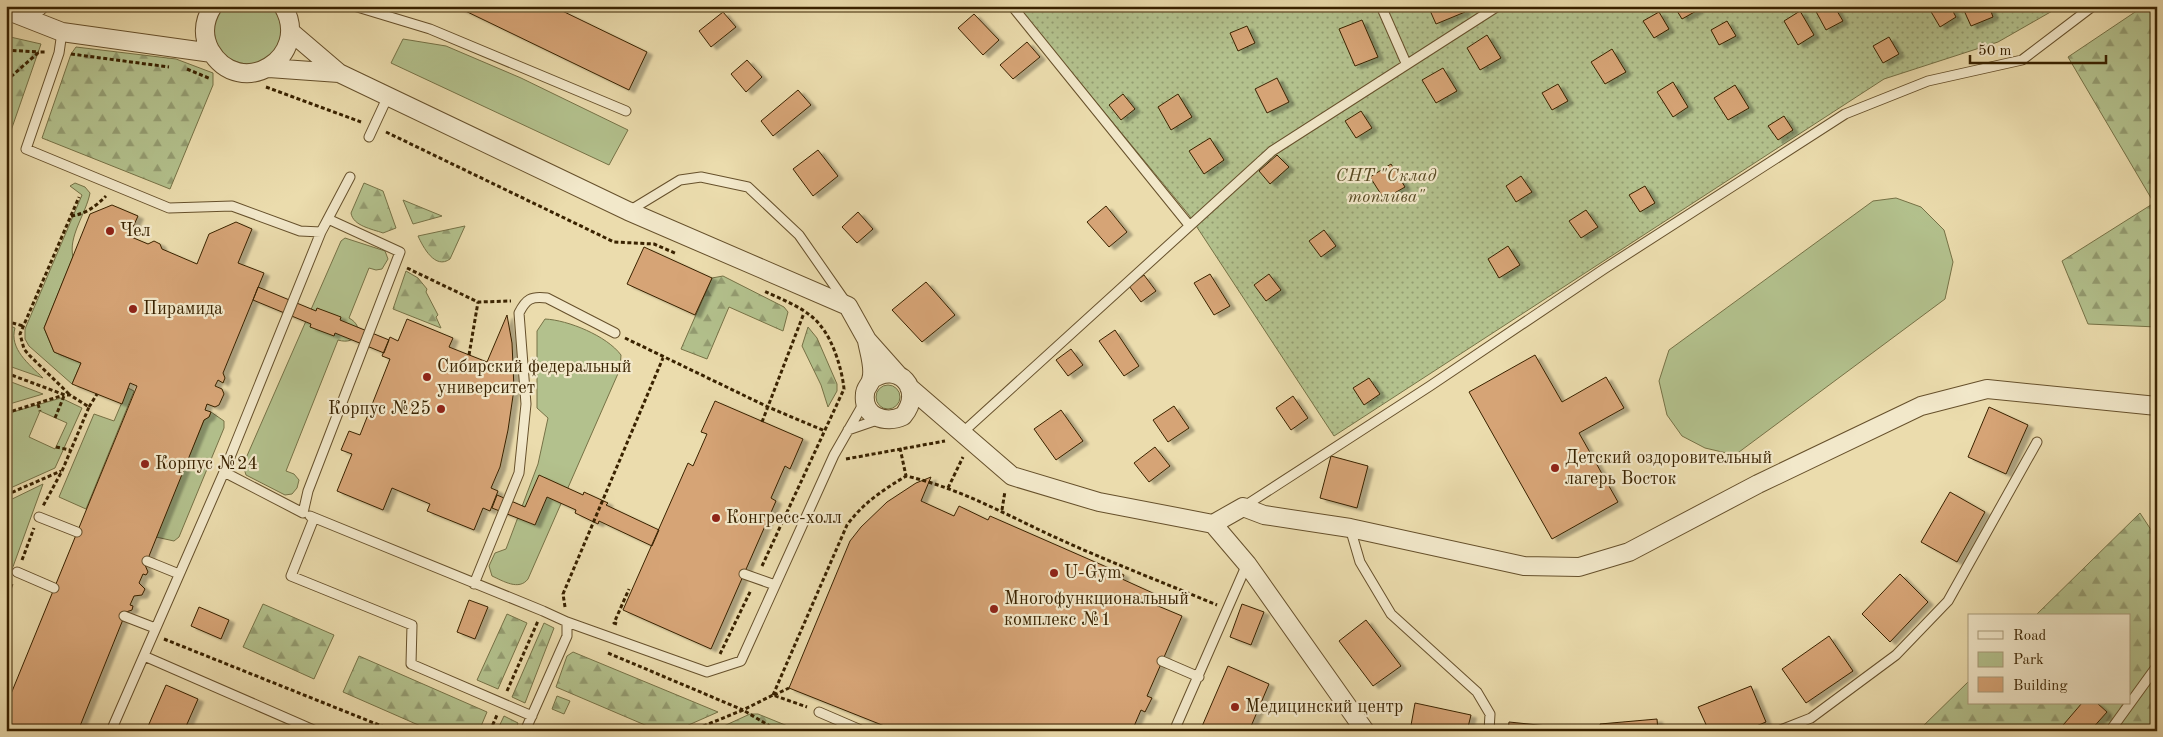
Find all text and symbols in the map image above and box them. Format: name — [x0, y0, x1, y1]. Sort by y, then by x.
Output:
scale bar — [1970, 32, 2107, 64]
text: 50 m — [1978, 44, 2012, 59]
park label: СНТ "Склад топлива" — [1336, 167, 1437, 206]
place label: Чел — [120, 222, 151, 240]
marker: Чел — [104, 225, 116, 237]
place label: Пирамида — [143, 300, 223, 318]
marker: Пирамида — [127, 303, 139, 315]
place label: Сибирский федеральный университет — [437, 358, 631, 397]
marker: Сибирский федеральный университет — [421, 371, 433, 383]
place label: Корпус №25 — [328, 400, 431, 418]
marker: Корпус №25 — [435, 403, 447, 415]
place label: Детский оздоровительный лагерь Восток — [1565, 449, 1772, 488]
place label: Корпус №24 — [155, 455, 258, 473]
marker: Корпус №24 — [139, 458, 151, 470]
marker: Детский оздоровительный лагерь Восток — [1549, 462, 1561, 474]
place label: Конгресс-холл — [726, 509, 842, 527]
marker: Конгресс-холл — [710, 512, 722, 524]
place label: U-Gym — [1064, 564, 1122, 582]
marker: U-Gym — [1048, 567, 1060, 579]
place label: Многофункциональный комплекс №1 — [1004, 590, 1189, 629]
marker: Многофункциональный комплекс №1 — [988, 603, 1000, 615]
legend — [1968, 614, 2130, 704]
text: Road — [2013, 629, 2047, 644]
text: Park — [2013, 653, 2044, 668]
text: Building — [2013, 679, 2068, 694]
place label: Медицинский центр — [1245, 698, 1403, 716]
marker: Медицинский центр — [1229, 701, 1241, 713]

